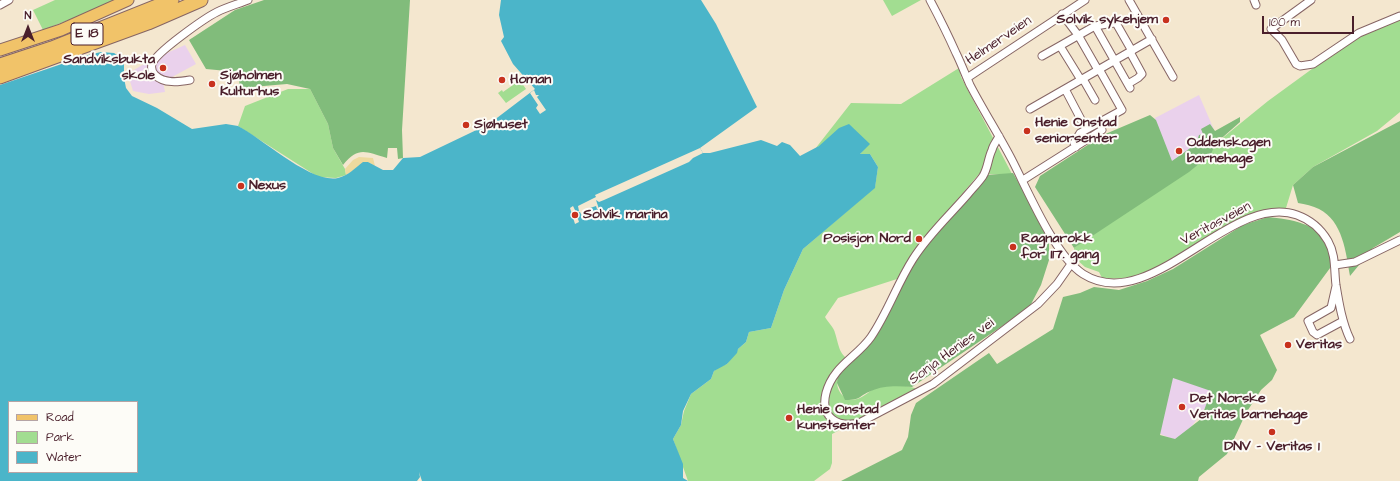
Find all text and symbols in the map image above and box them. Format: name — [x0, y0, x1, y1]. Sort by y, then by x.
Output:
north arrow — [8, 8, 48, 48]
text: N — [25, 8, 31, 23]
scale bar — [1264, 8, 1356, 34]
place label: Solvik sykehjem — [1057, 12, 1158, 28]
street label: Helmerveien — [963, 13, 1035, 69]
text: 100 m — [1269, 14, 1300, 31]
marker: Solvik sykehjem — [1161, 15, 1171, 25]
road number: E 18 — [71, 23, 103, 45]
place label: Sandviksbukta skole — [63, 52, 155, 84]
marker: Sandviksbukta skole — [158, 63, 168, 73]
place label: Sjøholmen Kulturhus — [220, 68, 282, 100]
place label: Homan — [510, 72, 551, 88]
marker: Homan — [497, 75, 507, 85]
marker: Sjøholmen Kulturhus — [207, 79, 217, 89]
place label: Henie Onstad seniorsenter — [1035, 115, 1117, 148]
place label: Sjøhuset — [474, 117, 528, 133]
marker: Sjøhuset — [461, 120, 471, 130]
marker: Henie Onstad seniorsenter — [1022, 126, 1032, 136]
place label: Oddenskogen barnehage — [1187, 135, 1271, 168]
marker: Oddenskogen barnehage — [1174, 146, 1184, 156]
place label: Nexus — [249, 178, 286, 194]
marker: Nexus — [236, 181, 246, 191]
street label: Veritasveien — [1178, 198, 1254, 250]
place label: Solvik marina — [583, 207, 668, 223]
marker: Solvik marina — [570, 210, 580, 220]
place label: Posisjon Nord — [824, 231, 911, 247]
place label: Ragnarokk for 117. gang — [1021, 231, 1099, 264]
marker: Posisjon Nord — [914, 234, 924, 244]
marker: Ragnarokk for 117. gang — [1008, 242, 1018, 252]
street label: Sonja Henies vei — [906, 315, 998, 389]
place label: Veritas — [1296, 337, 1342, 353]
marker: Veritas — [1283, 340, 1293, 350]
place label: Det Norske Veritas barnehage — [1190, 391, 1308, 424]
legend — [8, 401, 138, 473]
place label: Henie Onstad kunstsenter — [797, 402, 879, 434]
marker: Det Norske Veritas barnehage — [1177, 402, 1187, 412]
text: Road — [46, 409, 74, 426]
marker: Henie Onstad kunstsenter — [784, 413, 794, 423]
marker: DNV - Veritas 1 — [1267, 427, 1277, 437]
text: Park — [46, 429, 74, 446]
place label: DNV - Veritas 1 — [1224, 439, 1320, 455]
text: Water — [46, 449, 81, 466]

